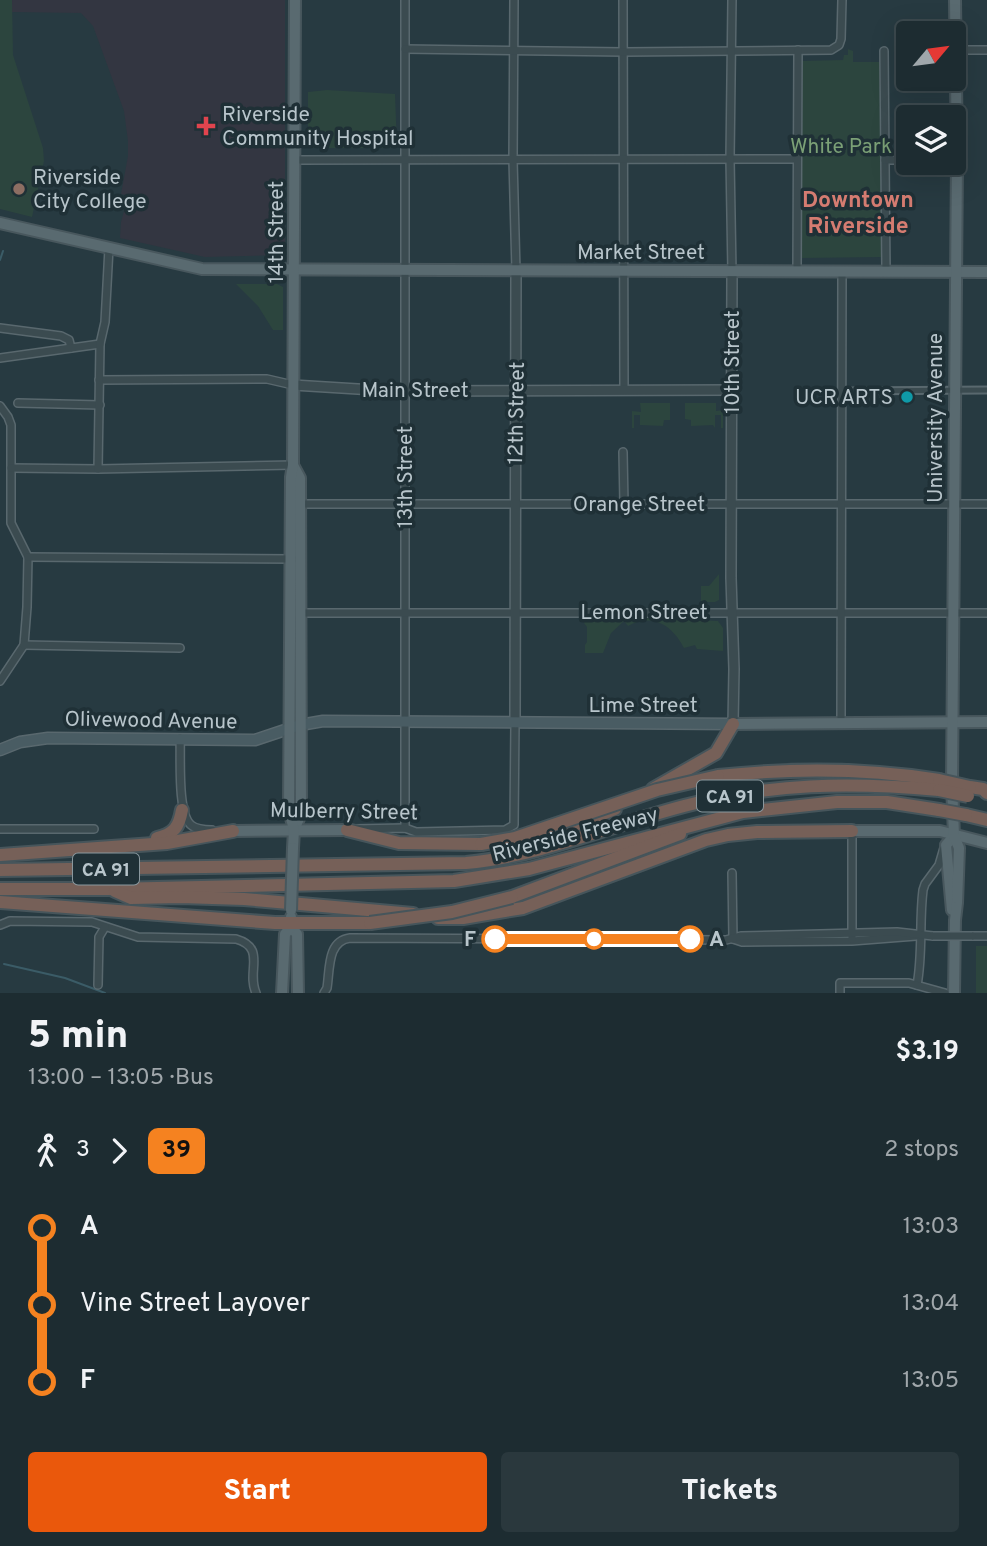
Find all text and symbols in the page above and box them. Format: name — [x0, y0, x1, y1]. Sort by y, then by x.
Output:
north arrow — [896, 21, 966, 91]
map controls — [896, 21, 966, 175]
place label: Riverside Community Hospital — [222, 102, 413, 153]
button: layers — [896, 105, 966, 175]
marker: Riverside Community Hospital — [196, 116, 216, 136]
park label: White Park — [790, 134, 892, 161]
place label: Riverside City College — [33, 165, 147, 216]
marker: Riverside City College — [11, 181, 27, 197]
street label: 14th Street — [264, 181, 291, 283]
district label: Downtown Riverside — [802, 187, 914, 242]
street label: Market Street — [577, 240, 705, 267]
street label: 10th Street — [720, 310, 747, 414]
street label: University Avenue — [923, 333, 950, 503]
street label: 12th Street — [503, 361, 532, 465]
street label: Main Street — [361, 378, 469, 405]
place label: UCR ARTS — [795, 385, 893, 412]
marker: UCR ARTS — [899, 389, 915, 405]
street label: 13th Street — [393, 426, 420, 528]
street label: Orange Street — [573, 492, 705, 519]
street label: Lemon Street — [580, 600, 708, 627]
street label: Lime Street — [588, 693, 698, 720]
street label: Olivewood Avenue — [64, 706, 238, 737]
road number: CA 91 — [697, 780, 763, 811]
street label: Mulberry Street — [270, 798, 418, 827]
street label: Riverside Freeway — [490, 802, 661, 869]
road number: CA 91 — [73, 854, 139, 884]
marker: F — [482, 926, 508, 952]
marker: A — [677, 926, 703, 952]
place label: F — [464, 927, 476, 954]
place label: A — [709, 927, 724, 954]
unlabelled marker — [584, 929, 604, 949]
text: 5 min — [28, 1013, 128, 1062]
text: $3.19 — [896, 1036, 959, 1069]
text: 13:00 – 13:05 · Bus — [28, 1064, 214, 1093]
icon: walk — [28, 1132, 66, 1170]
icon: forward — [100, 1132, 138, 1170]
text: 3 — [76, 1136, 90, 1165]
text: 39 — [162, 1136, 191, 1166]
text: 2 stops — [884, 1136, 959, 1165]
text: A — [80, 1211, 99, 1244]
text: 13:03 — [903, 1213, 959, 1242]
text: Vine Street Layover — [80, 1288, 310, 1321]
text: 13:04 — [902, 1290, 959, 1319]
text: F — [80, 1365, 95, 1398]
text: 13:05 — [902, 1367, 959, 1396]
button: Start — [28, 1452, 487, 1532]
button: Tickets — [501, 1452, 959, 1532]

